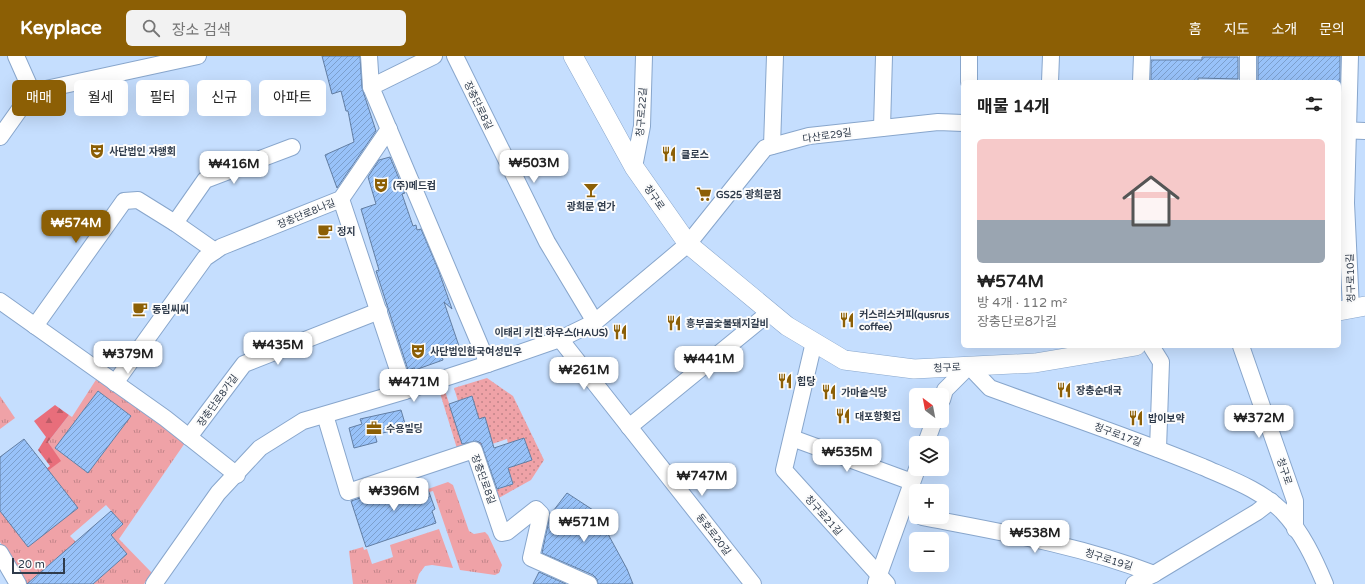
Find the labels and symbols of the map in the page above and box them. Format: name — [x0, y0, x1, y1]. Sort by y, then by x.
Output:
street label: 장충단로8길 — [461, 79, 495, 132]
street label: 청구로22길 — [634, 87, 650, 137]
street label: 다산로29길 — [802, 127, 852, 145]
theatre icon: 사단법인 자행회 — [88, 142, 106, 160]
restaurant icon: 클로스 — [660, 145, 678, 163]
place label: 사단법인 자행회 — [109, 146, 176, 158]
place label: 클로스 — [681, 149, 709, 161]
pin: ₩503M — [506, 150, 562, 184]
pin: ₩416M — [206, 151, 262, 185]
theatre icon: (주)메드컴 — [372, 176, 390, 194]
place label: (주)메드컴 — [393, 180, 436, 192]
bar icon: 광희문 연가 — [582, 181, 600, 199]
street label: 청구로 — [641, 183, 667, 212]
supermarket icon: GS25 광희문점 — [695, 185, 713, 203]
place label: GS25 광희문점 — [716, 189, 782, 201]
street label: 장충단로8나길 — [276, 197, 337, 231]
place label: 광희문 연가 — [567, 201, 616, 213]
pin: ₩574M — [48, 210, 104, 244]
cafe icon: 정지 — [316, 222, 334, 240]
place label: 정지 — [337, 226, 355, 238]
street label: 청구로10길 — [1344, 253, 1358, 303]
cafe icon: 동림씨씨 — [131, 300, 149, 318]
place label: 동림씨씨 — [152, 304, 189, 316]
place label: 커스러스커피(qusrus coffee) — [859, 309, 949, 333]
restaurant icon: 커스러스커피(qusrus coffee) — [838, 311, 856, 329]
restaurant icon: 흥부골숯불돼지갈비 — [665, 314, 683, 332]
place label: 흥부골숯불돼지갈비 — [686, 318, 769, 330]
restaurant icon: 이태리 키친 하우스(HAUS) — [611, 323, 629, 341]
place label: 이태리 키친 하우스(HAUS) — [494, 327, 608, 339]
pin: ₩435M — [250, 332, 306, 366]
pin: ₩379M — [100, 341, 156, 375]
theatre icon: 사단법인한국여성민우 — [409, 342, 427, 360]
place label: 사단법인한국여성민우 — [430, 346, 522, 358]
pin: ₩441M — [681, 346, 737, 380]
pin: ₩261M — [556, 357, 612, 391]
street label: 청구로 — [933, 361, 961, 375]
pin: ₩471M — [386, 369, 442, 403]
street label: 장충단로8가길 — [195, 372, 241, 429]
restaurant icon: 힙당 — [776, 372, 794, 390]
place label: 힙당 — [797, 375, 815, 388]
restaurant icon: 장충순대국 — [1055, 381, 1073, 399]
restaurant icon: 가마솥식당 — [820, 383, 838, 401]
place label: 장충순대국 — [1076, 385, 1122, 397]
place label: 가마솥식당 — [841, 387, 887, 399]
north arrow — [909, 388, 949, 428]
pin: ₩372M — [1231, 405, 1287, 439]
restaurant icon: 대포항횟집 — [834, 407, 852, 425]
restaurant icon: 밥이보약 — [1127, 409, 1145, 427]
place label: 대포항횟집 — [855, 410, 901, 423]
place label: 밥이보약 — [1148, 413, 1185, 425]
office icon: 수용빌딩 — [365, 419, 383, 437]
street label: 청구로17길 — [1092, 421, 1143, 449]
place label: 수용빌딩 — [386, 423, 423, 435]
pin: ₩535M — [819, 439, 875, 473]
street label: 장충단로8길 — [468, 453, 498, 506]
street label: 청구로 — [1274, 456, 1294, 486]
pin: ₩747M — [674, 463, 730, 497]
pin: ₩396M — [366, 478, 422, 512]
street label: 청구로21길 — [802, 493, 844, 538]
pin: ₩571M — [556, 509, 612, 543]
street label: 동호로20길 — [693, 511, 733, 558]
pin: ₩538M — [1007, 520, 1063, 554]
street label: 청구로19길 — [1083, 547, 1134, 573]
scale bar — [12, 556, 65, 575]

